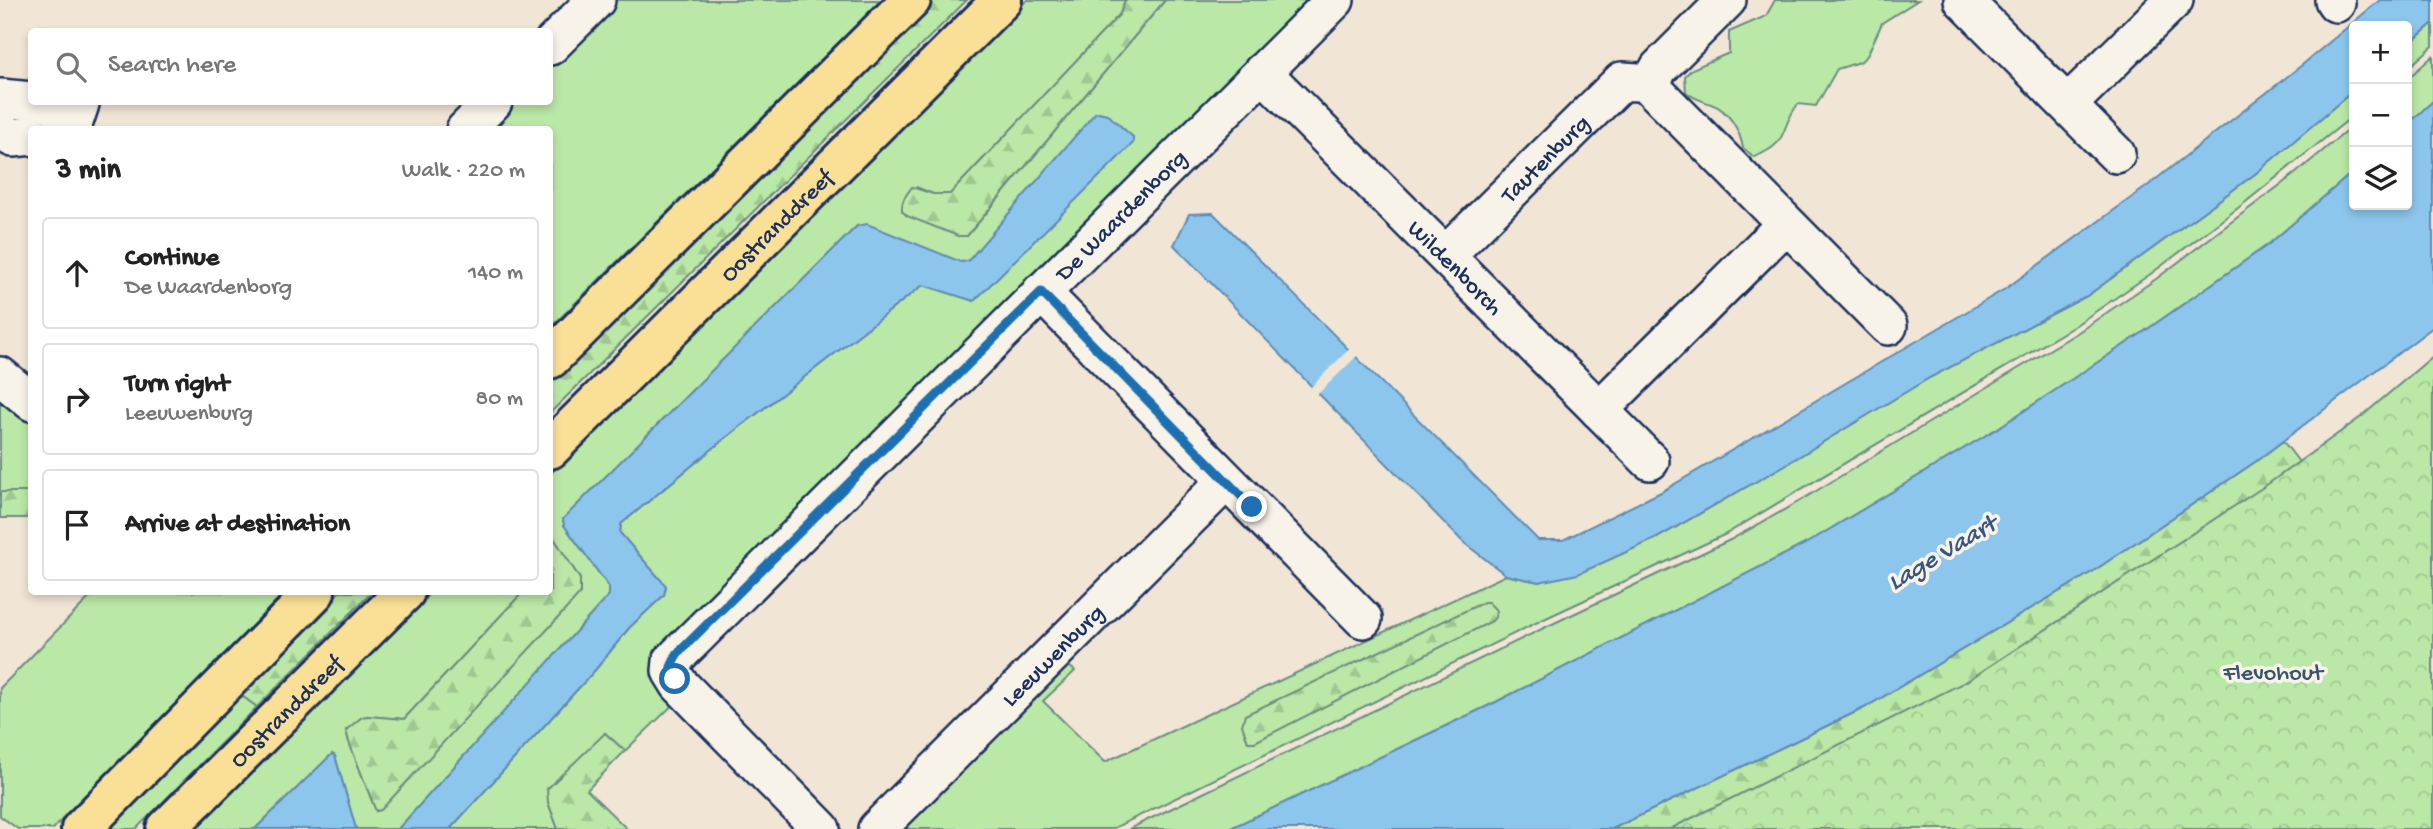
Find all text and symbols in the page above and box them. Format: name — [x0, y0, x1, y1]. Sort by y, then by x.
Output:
map controls — [2349, 21, 2412, 210]
button: + — [2349, 21, 2412, 84]
search box — [28, 28, 553, 105]
icon: search — [52, 48, 90, 86]
text: Search here — [108, 51, 236, 82]
button: − — [2349, 84, 2412, 147]
street label: Tautenburg — [1495, 110, 1597, 212]
street label: De Waardenborg — [1049, 145, 1195, 290]
button: layers — [2349, 147, 2412, 210]
text: 3 min — [56, 154, 121, 189]
text: Walk · 220 m — [402, 158, 525, 185]
street label: Oostranddreef — [716, 164, 842, 290]
street label: Wildenborch — [1400, 215, 1508, 323]
text: Continue — [125, 244, 219, 275]
icon: ahead — [58, 254, 96, 292]
text: 140 m — [468, 260, 523, 287]
text: De Waardenborg — [125, 275, 292, 302]
text: Turn right — [125, 370, 229, 401]
icon: right — [58, 380, 96, 418]
text: 80 m — [476, 386, 523, 413]
text: Leeuwenburg — [125, 401, 253, 428]
route end — [1236, 491, 1267, 522]
icon: arrive — [58, 506, 96, 544]
water label: Lage Vaart — [1883, 508, 2007, 599]
text: Arrive at destination — [125, 510, 350, 541]
street label: Leeuwenburg — [997, 600, 1112, 714]
street label: Oostranddreef — [225, 650, 352, 775]
park label: Flevohout — [2222, 660, 2325, 689]
route start — [659, 663, 690, 694]

